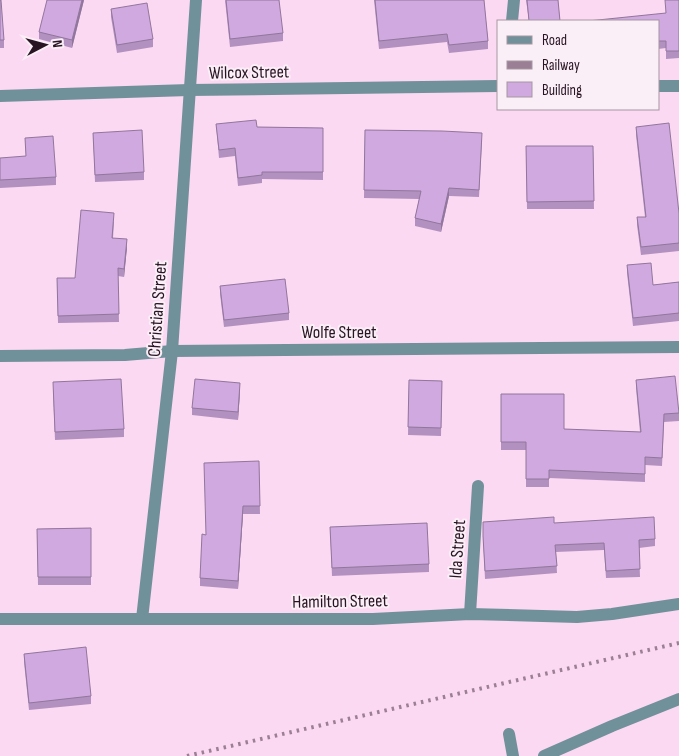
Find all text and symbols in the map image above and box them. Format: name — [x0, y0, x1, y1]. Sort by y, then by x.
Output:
north arrow — [20, 20, 70, 70]
legend — [497, 20, 659, 110]
text: Road — [542, 31, 567, 50]
text: N — [49, 39, 66, 48]
text: Railway — [542, 56, 580, 75]
street label: Wilcox Street — [209, 61, 290, 84]
text: Building — [542, 81, 582, 100]
street label: Christian Street — [144, 260, 171, 358]
street label: Wolfe Street — [301, 322, 377, 343]
street label: Ida Street — [445, 518, 470, 579]
street label: Hamilton Street — [292, 590, 389, 613]

